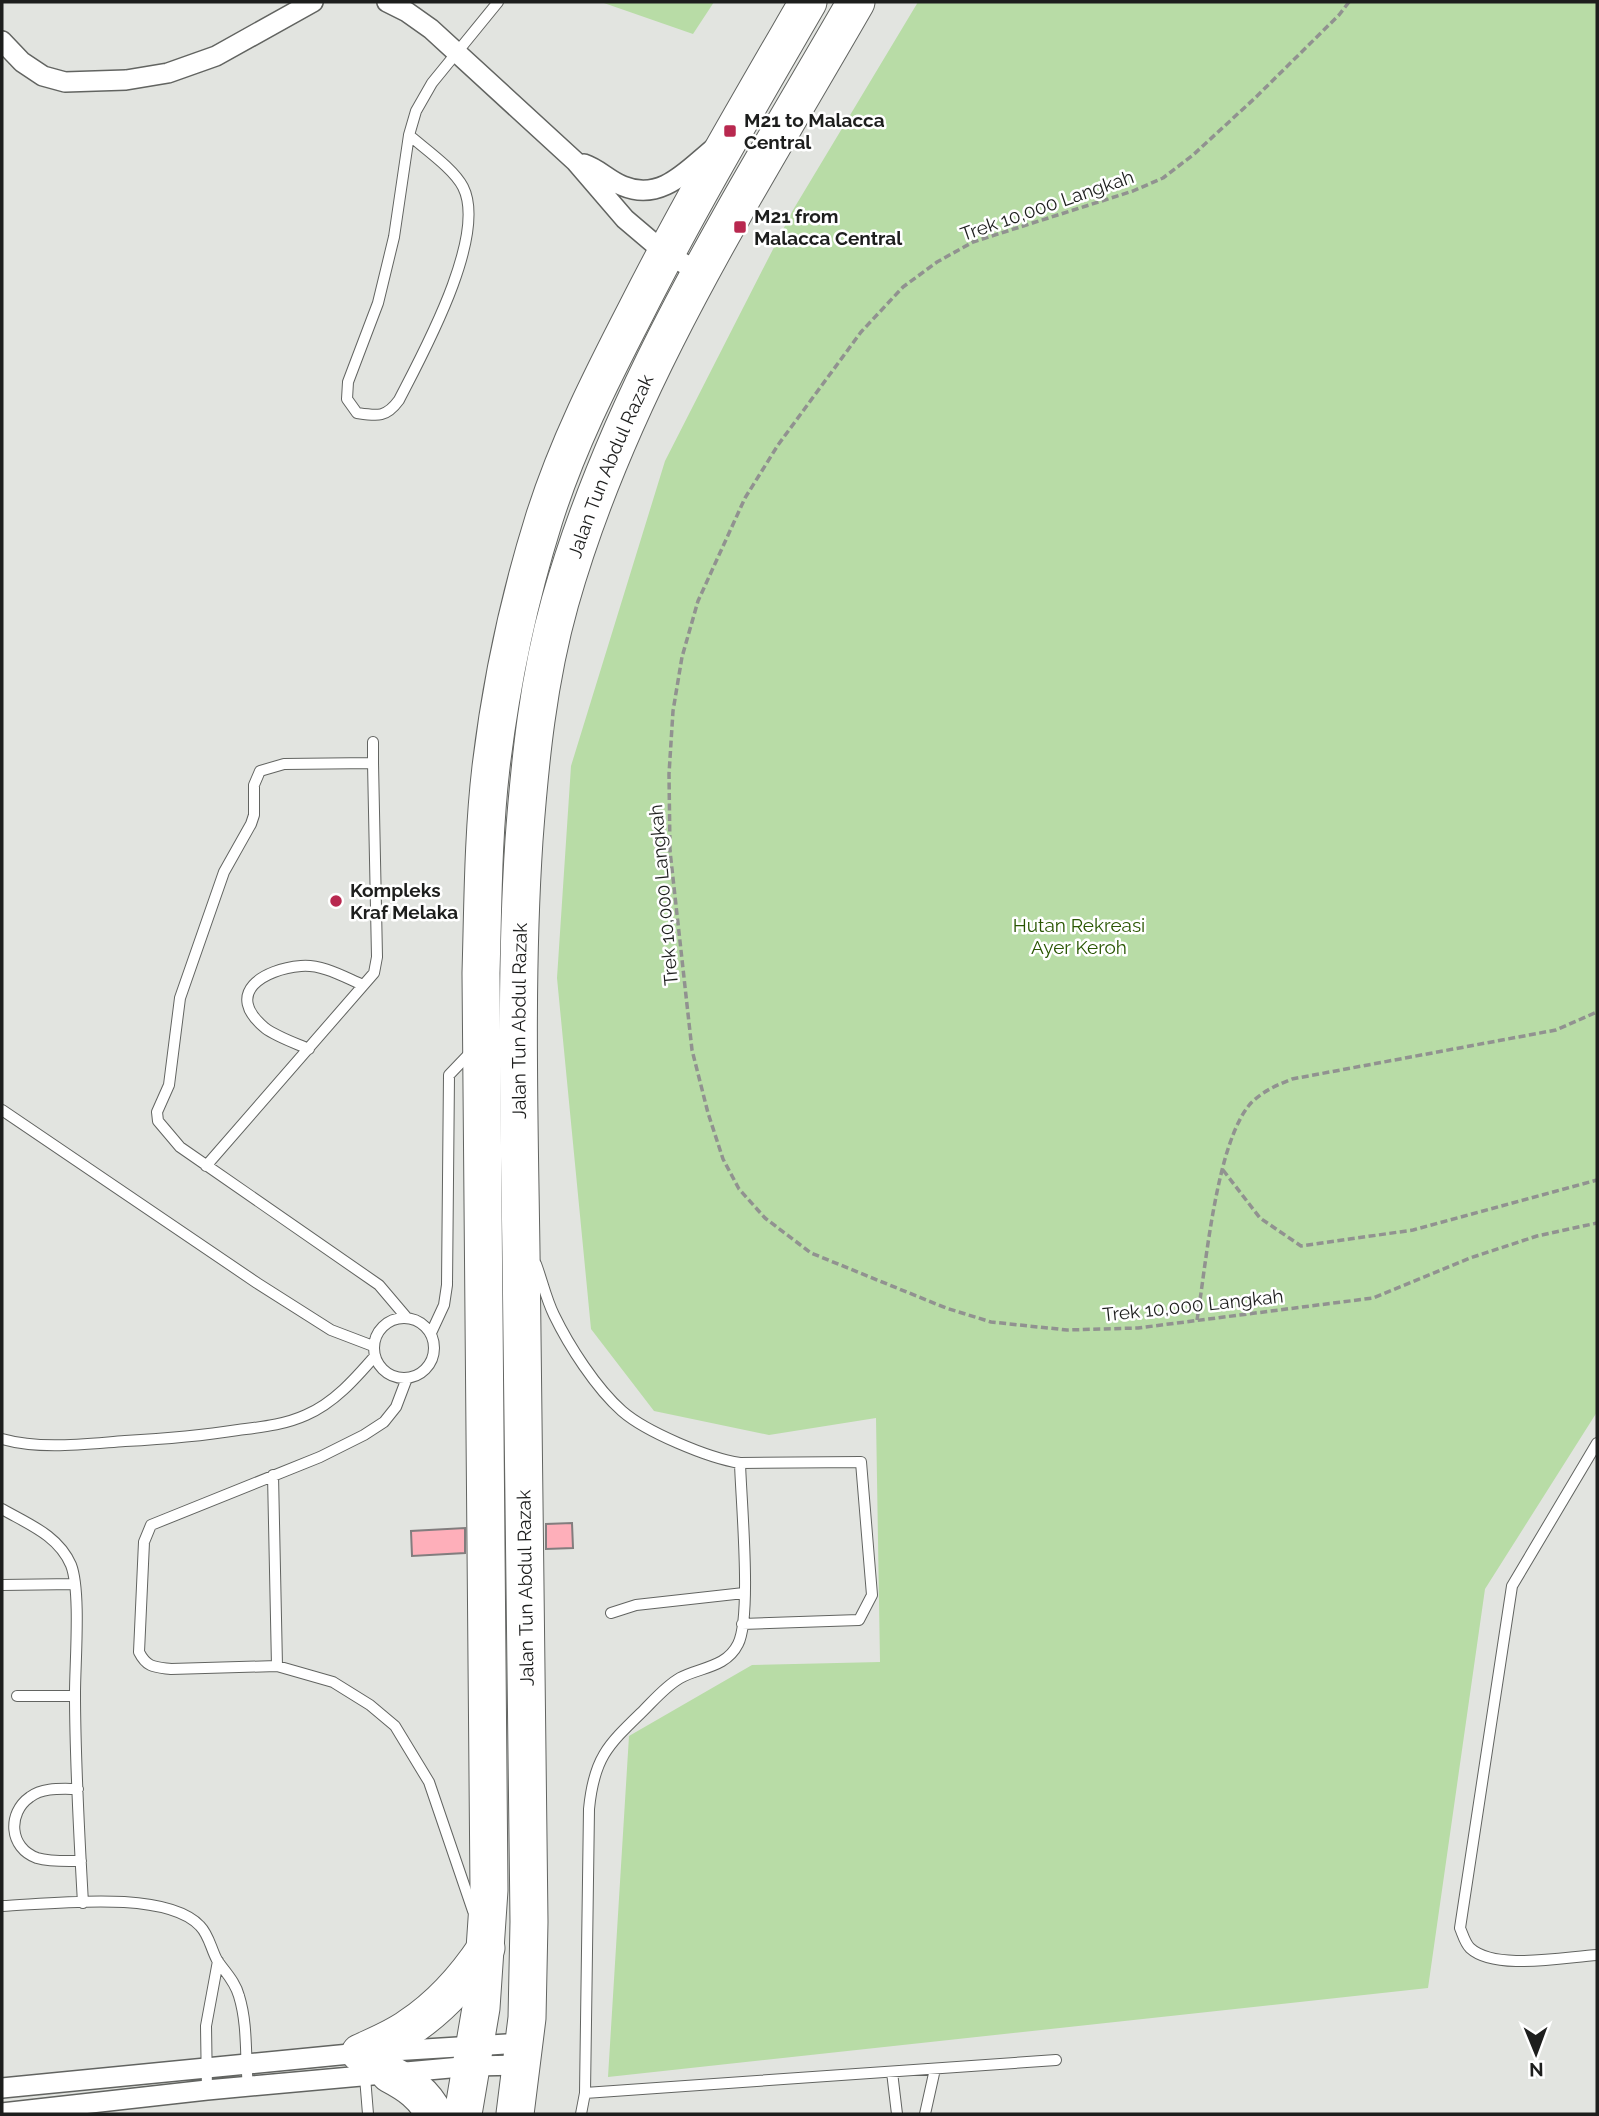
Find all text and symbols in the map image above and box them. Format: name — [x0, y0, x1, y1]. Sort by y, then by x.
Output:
place label: M21 to Malacca Central — [744, 109, 885, 153]
marker: M21 to Malacca Central — [722, 123, 738, 139]
street label: Trek 10,000 Langkah — [957, 165, 1137, 245]
place label: M21 from Malacca Central — [754, 205, 903, 249]
marker: M21 from Malacca Central — [732, 219, 748, 235]
street label: Jalan Tun Abdul Razak — [563, 371, 658, 561]
street label: Trek 10,000 Langkah — [644, 803, 682, 987]
place label: Kompleks Kraf Melaka — [350, 879, 458, 923]
marker: Kompleks Kraf Melaka — [328, 893, 344, 909]
park label: Hutan Rekreasi Ayer Keroh — [1013, 914, 1145, 958]
street label: Jalan Tun Abdul Razak — [507, 922, 531, 1119]
street label: Trek 10,000 Langkah — [1101, 1285, 1285, 1325]
street label: Jalan Tun Abdul Razak — [512, 1490, 538, 1686]
north arrow — [1501, 2018, 1571, 2088]
text: N — [1529, 2059, 1544, 2081]

